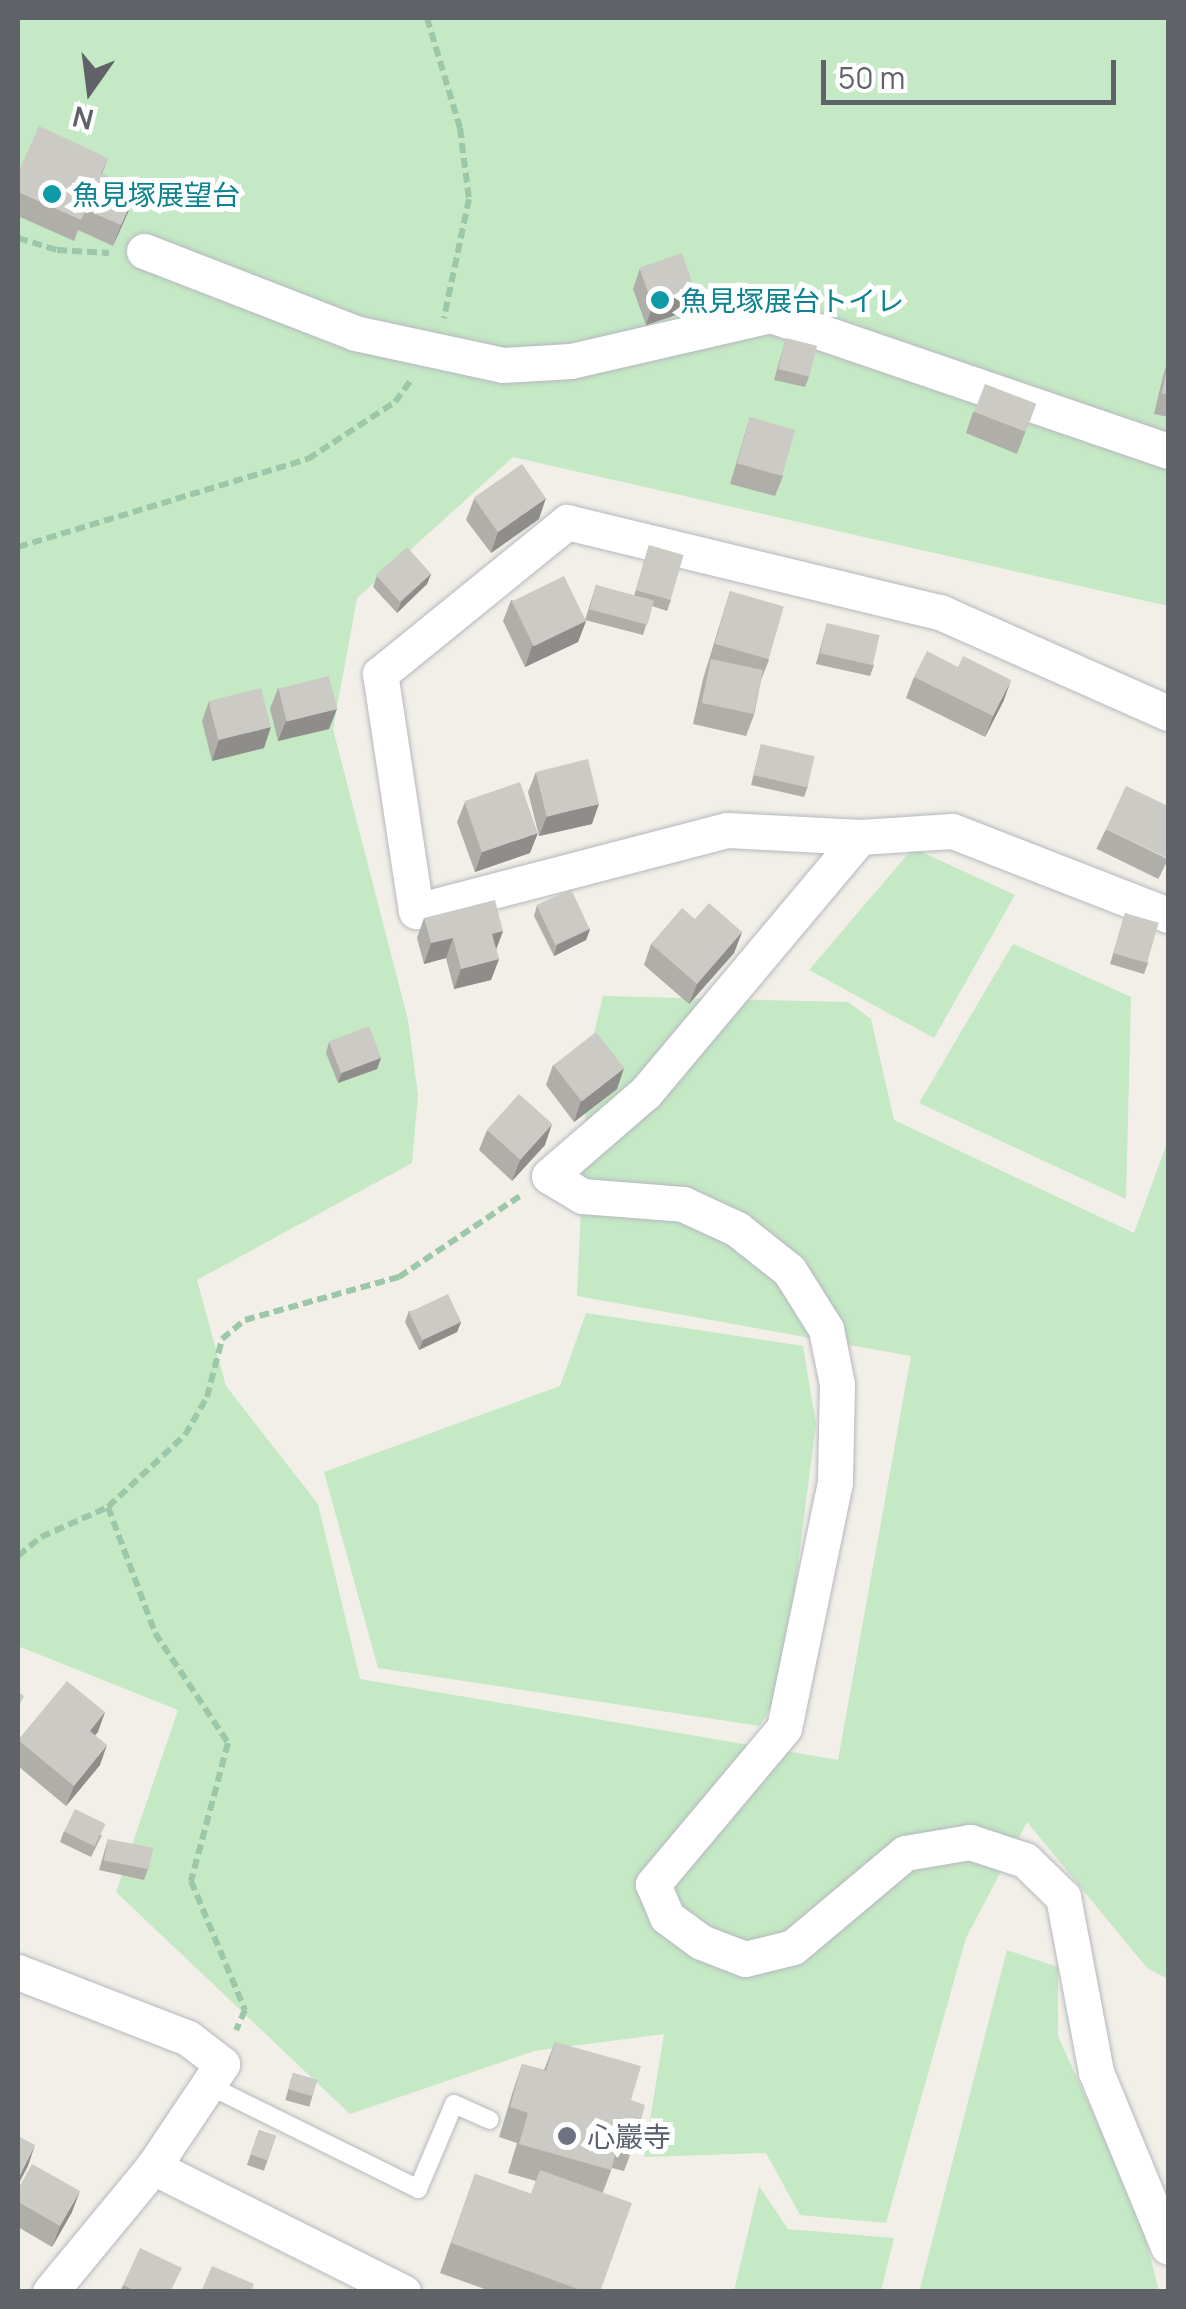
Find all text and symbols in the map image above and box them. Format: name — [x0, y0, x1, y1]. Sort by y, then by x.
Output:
north arrow — [40, 40, 140, 140]
scale bar — [826, 40, 1121, 102]
text: 50 m — [838, 57, 905, 98]
text: N — [68, 98, 97, 140]
place label: 魚見塚展望台 — [72, 177, 240, 211]
marker: 魚見塚展望台 — [41, 183, 63, 205]
place label: 魚見塚展台トイレ — [680, 283, 904, 317]
marker: 魚見塚展台トイレ — [649, 289, 671, 311]
place label: 心巖寺 — [587, 2119, 671, 2153]
marker: 心巖寺 — [556, 2125, 578, 2147]

